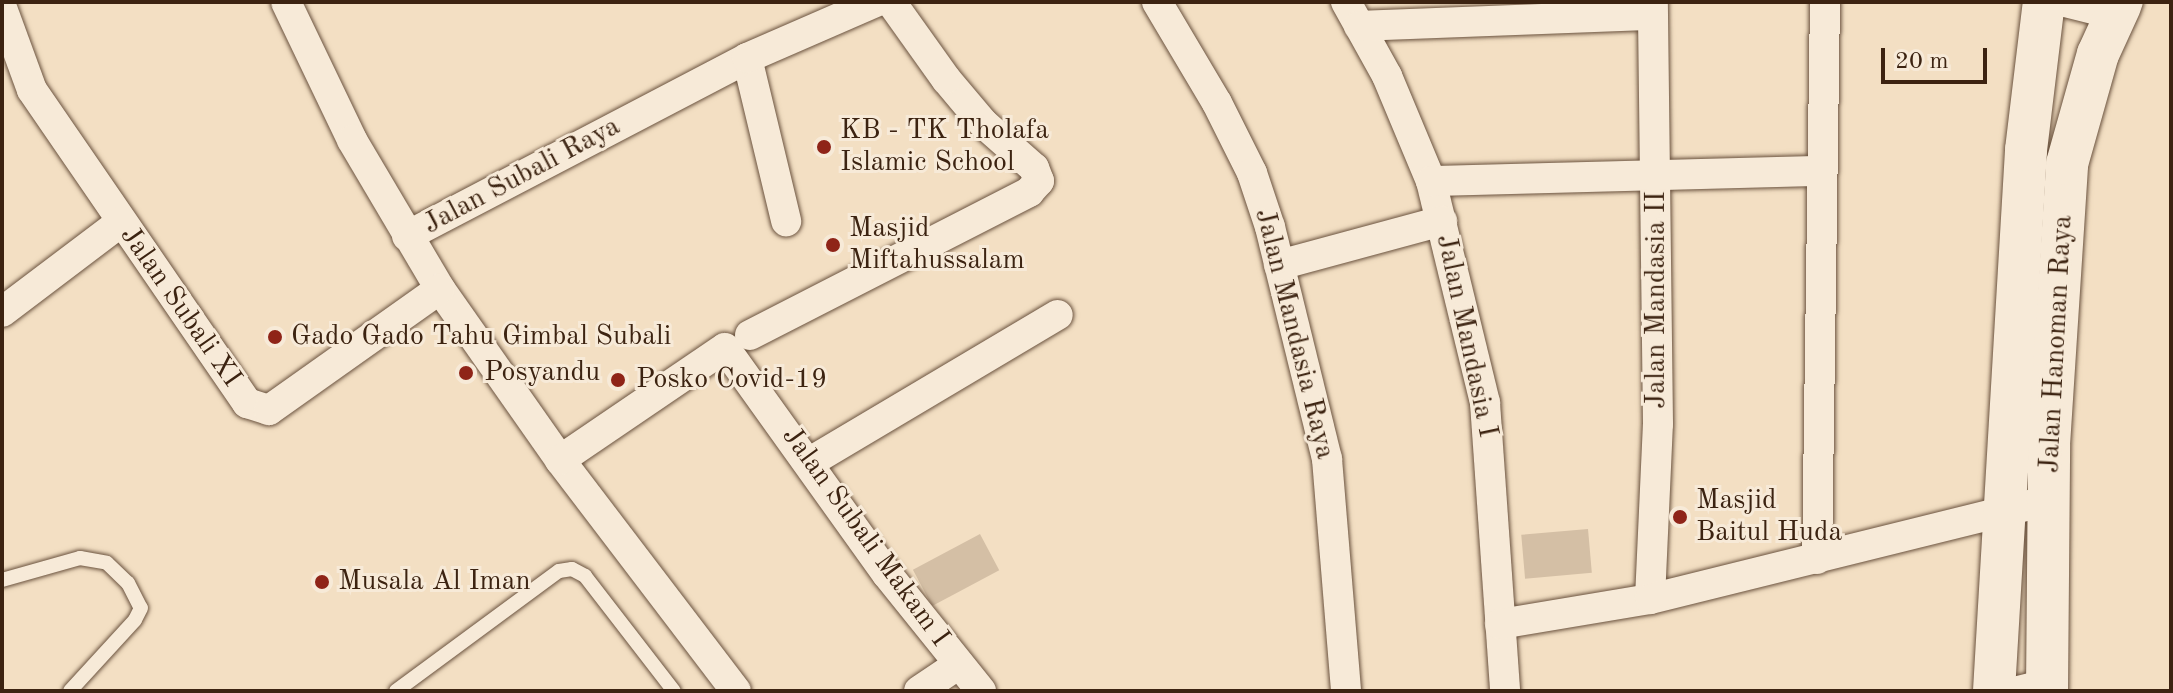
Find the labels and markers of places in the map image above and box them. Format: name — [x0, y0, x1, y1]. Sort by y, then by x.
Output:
place label: KB - TK Tholafa Islamic School — [840, 114, 1049, 180]
marker: KB - TK Tholafa Islamic School — [815, 138, 833, 156]
place label: Masjid Miftahussalam — [849, 212, 1025, 278]
marker: Masjid Miftahussalam — [824, 236, 842, 254]
place label: Gado Gado Tahu Gimbal Subali — [291, 320, 671, 354]
marker: Gado Gado Tahu Gimbal Subali — [266, 328, 284, 346]
place label: Posyandu — [484, 356, 600, 390]
marker: Posyandu — [455, 362, 477, 384]
place label: Posko Covid-19 — [636, 363, 827, 397]
marker: Posko Covid-19 — [607, 369, 629, 391]
place label: Masjid Baitul Huda — [1696, 484, 1842, 550]
marker: Masjid Baitul Huda — [1671, 508, 1689, 526]
place label: Musala Al Iman — [338, 565, 531, 599]
marker: Musala Al Iman — [313, 573, 331, 591]

